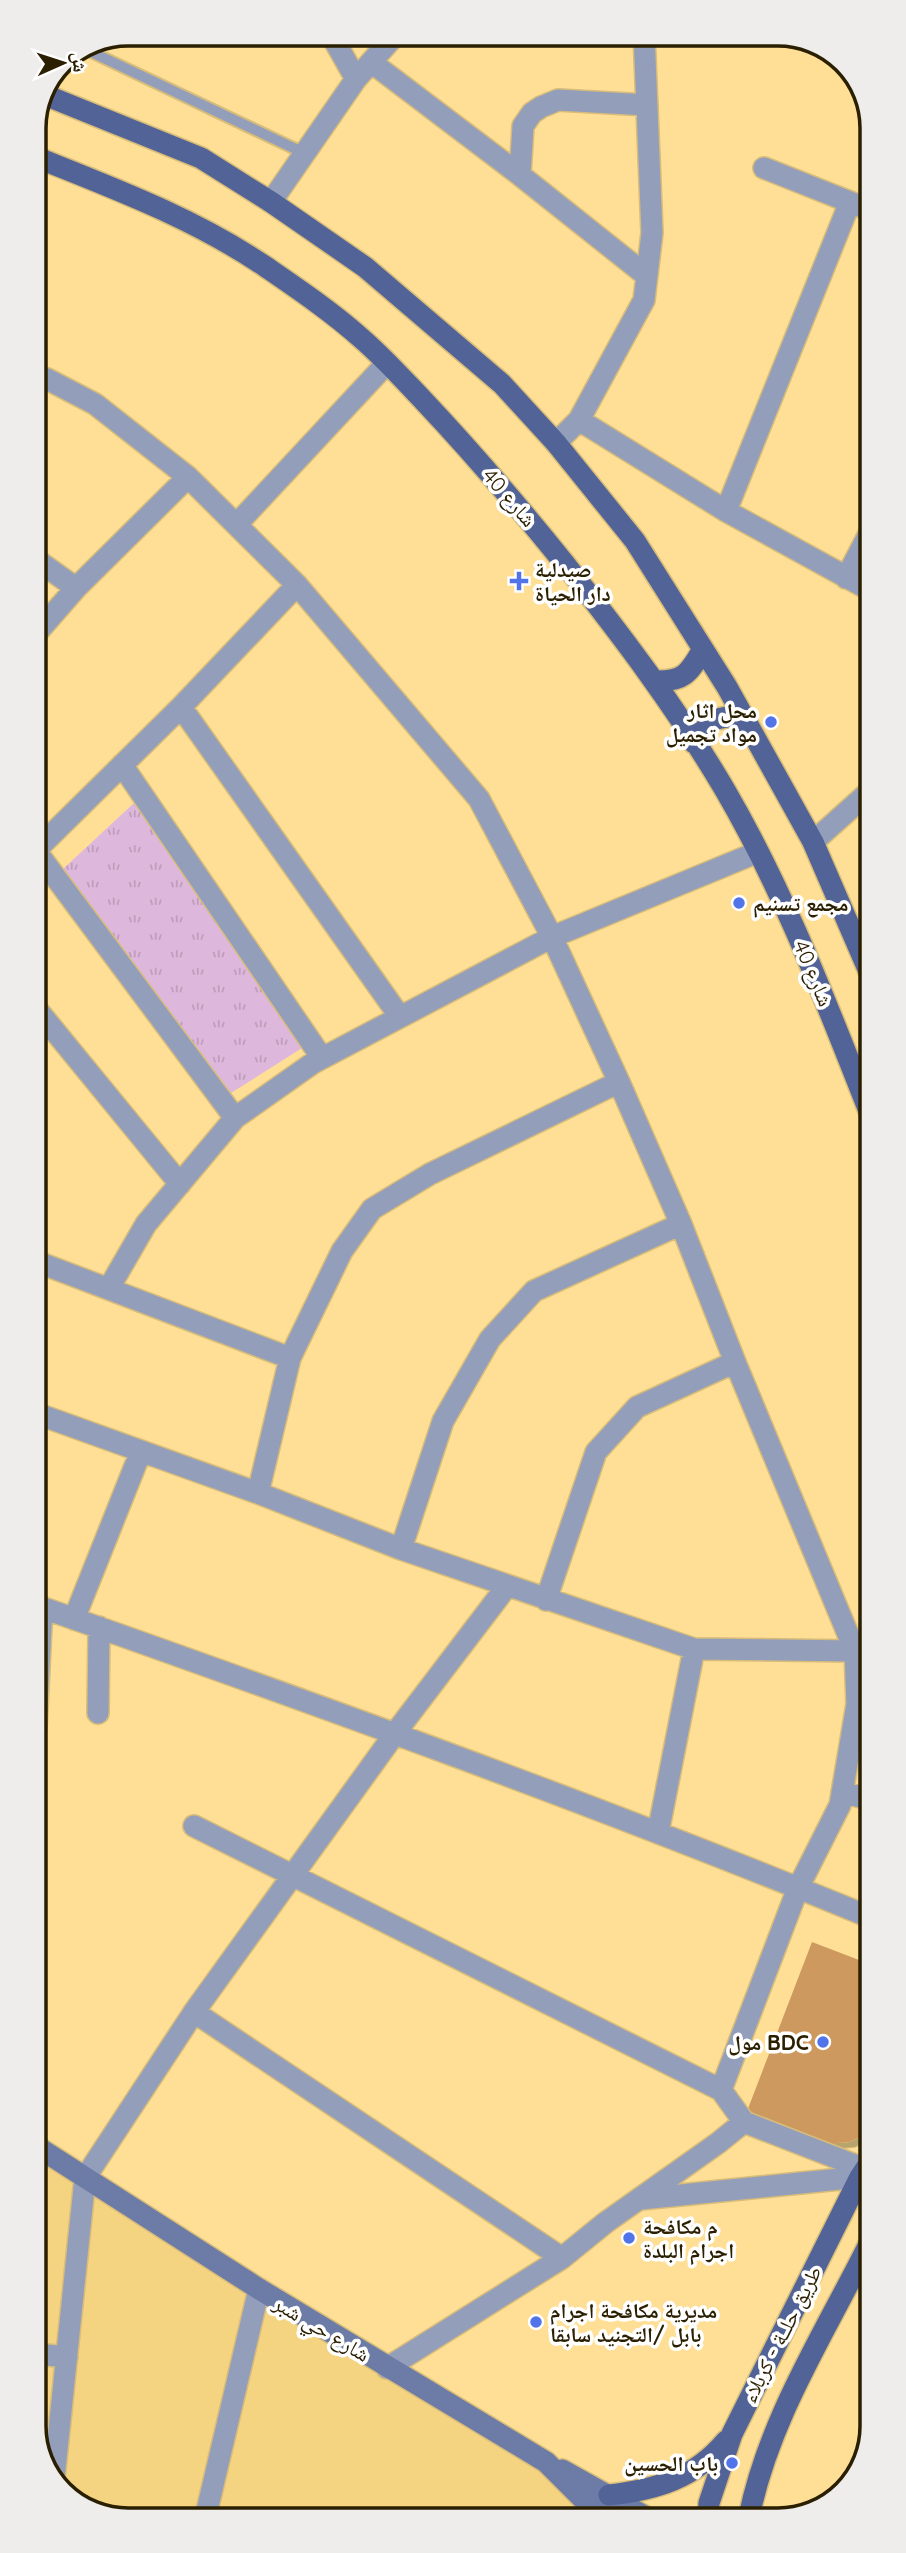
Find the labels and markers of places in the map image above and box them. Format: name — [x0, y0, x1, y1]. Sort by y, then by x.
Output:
place label: صيدلية دار الحياة — [535, 556, 611, 606]
marker: صيدلية دار الحياة — [509, 571, 529, 591]
place label: محل اثار مواد تجميل — [666, 697, 757, 748]
marker: محل اثار مواد تجميل — [763, 714, 779, 730]
place label: مجمع تسنيم — [753, 890, 849, 918]
marker: مجمع تسنيم — [731, 895, 747, 911]
place label: مول BDC — [728, 2029, 809, 2056]
marker: مول BDC — [815, 2034, 831, 2050]
place label: م مكافحة اجرام البلدة — [643, 2213, 734, 2265]
marker: م مكافحة اجرام البلدة — [621, 2230, 637, 2246]
place label: مديرية مكافحة اجرام بابل /التجنيد سابقا — [550, 2297, 717, 2348]
marker: مديرية مكافحة اجرام بابل /التجنيد سابقا — [528, 2314, 544, 2330]
place label: باب الحسين — [624, 2450, 718, 2477]
marker: باب الحسين — [724, 2455, 740, 2471]

